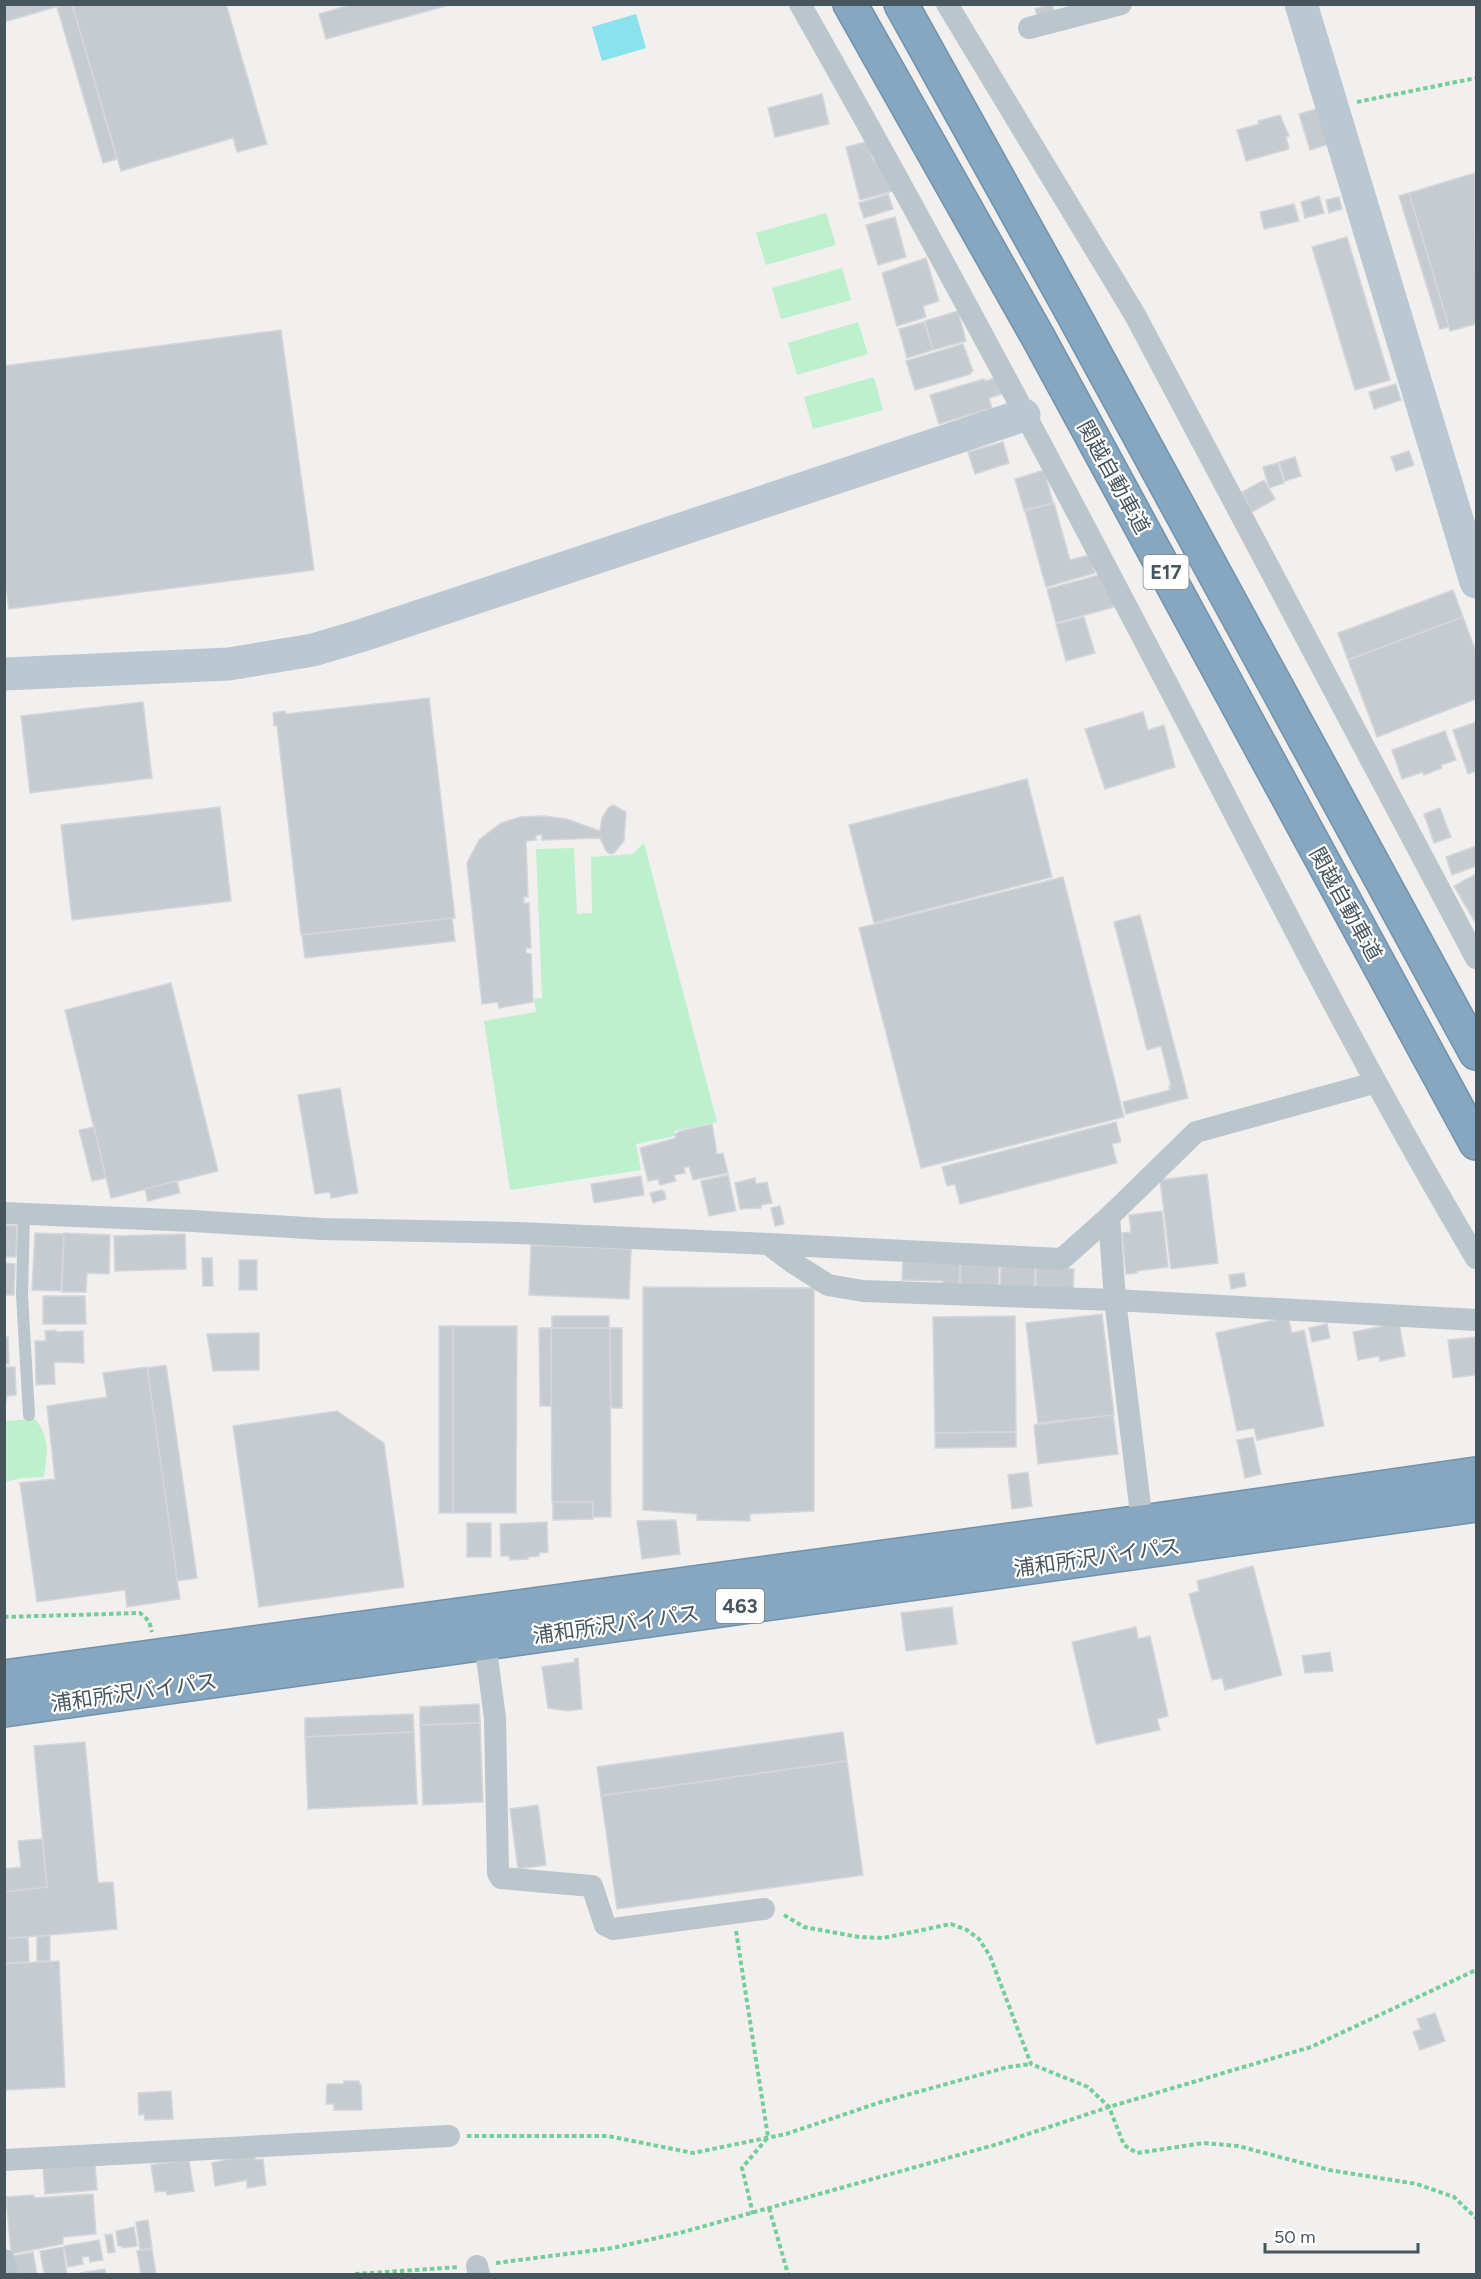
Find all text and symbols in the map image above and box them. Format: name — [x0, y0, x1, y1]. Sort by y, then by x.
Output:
street label: 関越自動車道 — [1073, 416, 1155, 538]
road number: E17 — [1144, 555, 1188, 589]
street label: 関越自動車道 — [1305, 843, 1387, 965]
street label: 浦和所沢バイパス — [1012, 1533, 1182, 1581]
road number: 463 — [716, 1589, 764, 1623]
street label: 浦和所沢バイパス — [531, 1600, 701, 1648]
street label: 浦和所沢バイパス — [49, 1668, 219, 1716]
scale bar — [1265, 2216, 1418, 2254]
text: 50 m — [1274, 2226, 1316, 2248]

